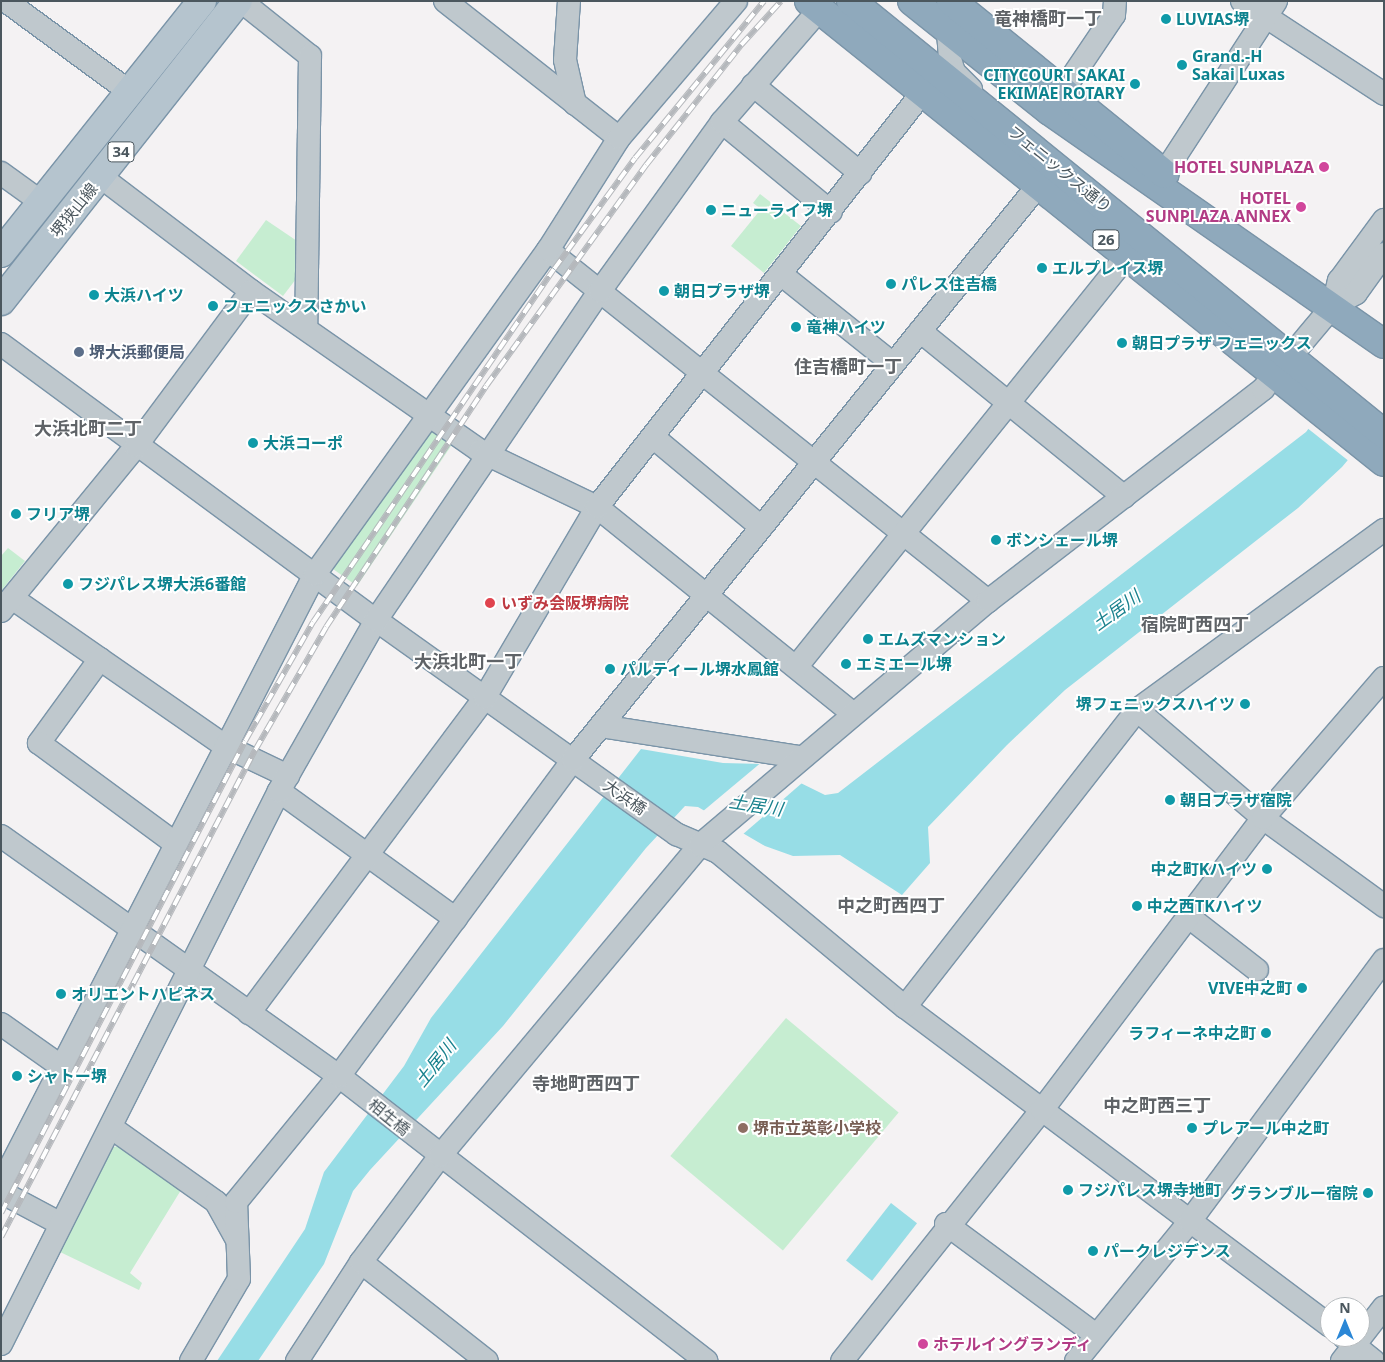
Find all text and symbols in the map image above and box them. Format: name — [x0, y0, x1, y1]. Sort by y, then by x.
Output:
district label: 竜神橋町一丁 — [994, 7, 1102, 29]
place label: LUVIAS堺 — [1176, 9, 1249, 29]
marker: LUVIAS堺 — [1160, 13, 1172, 25]
place label: Grand.-H Sakai Luxas — [1192, 46, 1285, 84]
marker: Grand.-H Sakai Luxas — [1176, 59, 1188, 71]
place label: CITYCOURT SAKAI EKIMAE ROTARY — [983, 65, 1125, 103]
marker: CITYCOURT SAKAI EKIMAE ROTARY — [1129, 78, 1141, 90]
street label: フェニックス通り — [1004, 121, 1116, 217]
road number: 34 — [107, 140, 135, 164]
place label: HOTEL SUNPLAZA — [1174, 157, 1314, 177]
marker: HOTEL SUNPLAZA — [1318, 161, 1330, 173]
street label: 堺狭山線 — [46, 179, 102, 241]
place label: HOTEL SUNPLAZA ANNEX — [1146, 188, 1291, 226]
place label: ニューライフ堺 — [721, 200, 833, 220]
marker: HOTEL SUNPLAZA ANNEX — [1295, 201, 1307, 213]
marker: ニューライフ堺 — [705, 204, 717, 216]
road number: 26 — [1092, 228, 1120, 252]
place label: エルプレイス堺 — [1052, 258, 1164, 278]
marker: エルプレイス堺 — [1036, 262, 1048, 274]
place label: パレス住吉橋 — [901, 274, 997, 294]
marker: パレス住吉橋 — [885, 278, 897, 290]
place label: 朝日プラザ堺 — [674, 281, 770, 301]
place label: 大浜ハイツ — [104, 285, 184, 305]
marker: 朝日プラザ堺 — [658, 285, 670, 297]
marker: 大浜ハイツ — [88, 289, 100, 301]
place label: フェニックスさかい — [223, 296, 367, 316]
marker: フェニックスさかい — [207, 300, 219, 312]
place label: 竜神ハイツ — [806, 317, 886, 337]
marker: 竜神ハイツ — [790, 321, 802, 333]
place label: 朝日プラザ フェニックス — [1132, 333, 1312, 353]
marker: 朝日プラザ フェニックス — [1116, 337, 1128, 349]
place label: 堺大浜郵便局 — [89, 342, 185, 362]
marker: 堺大浜郵便局 — [73, 346, 85, 358]
district label: 住吉橋町一丁 — [794, 355, 902, 377]
district label: 大浜北町二丁 — [34, 417, 142, 439]
place label: 大浜コーポ — [263, 433, 343, 453]
marker: 大浜コーポ — [247, 437, 259, 449]
place label: フリア堺 — [26, 504, 90, 524]
marker: フリア堺 — [10, 508, 22, 520]
place label: ボンシェール堺 — [1006, 530, 1118, 550]
marker: ボンシェール堺 — [990, 534, 1002, 546]
place label: フジパレス堺大浜6番館 — [78, 574, 247, 594]
marker: フジパレス堺大浜6番館 — [62, 578, 74, 590]
water label: 土居川 — [1088, 585, 1144, 635]
place label: いずみ会阪堺病院 — [501, 593, 629, 613]
marker: いずみ会阪堺病院 — [483, 596, 497, 610]
district label: 宿院町西四丁 — [1141, 613, 1249, 635]
place label: エムズマンション — [878, 629, 1006, 649]
marker: エムズマンション — [862, 633, 874, 645]
district label: 大浜北町一丁 — [414, 650, 522, 672]
place label: エミエール堺 — [856, 654, 952, 674]
marker: エミエール堺 — [840, 658, 852, 670]
place label: パルティール堺水鳳館 — [620, 659, 780, 679]
marker: パルティール堺水鳳館 — [604, 663, 616, 675]
place label: 堺フェニックスハイツ — [1075, 694, 1235, 714]
marker: 堺フェニックスハイツ — [1239, 698, 1251, 710]
street label: 大浜橋 — [600, 775, 650, 819]
water label: 土居川 — [728, 790, 784, 820]
place label: 朝日プラザ宿院 — [1180, 790, 1292, 810]
marker: 朝日プラザ宿院 — [1164, 794, 1176, 806]
place label: 中之町Kハイツ — [1150, 859, 1257, 879]
marker: 中之町Kハイツ — [1261, 863, 1273, 875]
district label: 中之町西四丁 — [837, 894, 945, 916]
place label: 中之西TKハイツ — [1147, 896, 1263, 916]
marker: 中之西TKハイツ — [1131, 900, 1143, 912]
place label: VIVE中之町 — [1208, 978, 1292, 998]
marker: VIVE中之町 — [1296, 982, 1308, 994]
place label: オリエントハピネス — [71, 984, 215, 1004]
marker: オリエントハピネス — [55, 988, 67, 1000]
place label: ラフィーネ中之町 — [1128, 1023, 1256, 1043]
marker: ラフィーネ中之町 — [1260, 1027, 1272, 1039]
water label: 土居川 — [410, 1035, 460, 1091]
place label: シャトー堺 — [27, 1066, 107, 1086]
marker: シャトー堺 — [11, 1070, 23, 1082]
district label: 寺地町西四丁 — [532, 1072, 640, 1094]
street label: 相生橋 — [364, 1094, 414, 1140]
district label: 中之町西三丁 — [1103, 1094, 1211, 1116]
place label: 堺市立英彰小学校 — [753, 1118, 881, 1138]
place label: プレアール中之町 — [1202, 1118, 1329, 1138]
marker: 堺市立英彰小学校 — [737, 1122, 749, 1134]
marker: プレアール中之町 — [1186, 1122, 1198, 1134]
place label: フジパレス堺寺地町 — [1078, 1180, 1222, 1200]
place label: グランブルー宿院 — [1230, 1183, 1358, 1203]
marker: フジパレス堺寺地町 — [1062, 1184, 1074, 1196]
marker: グランブルー宿院 — [1362, 1187, 1374, 1199]
place label: パークレジデンス — [1103, 1241, 1231, 1261]
marker: パークレジデンス — [1087, 1245, 1099, 1257]
north arrow — [1320, 1297, 1370, 1347]
text: N — [1339, 1298, 1351, 1317]
place label: ホテルイングランディ — [933, 1334, 1093, 1354]
marker: ホテルイングランディ — [917, 1338, 929, 1350]

